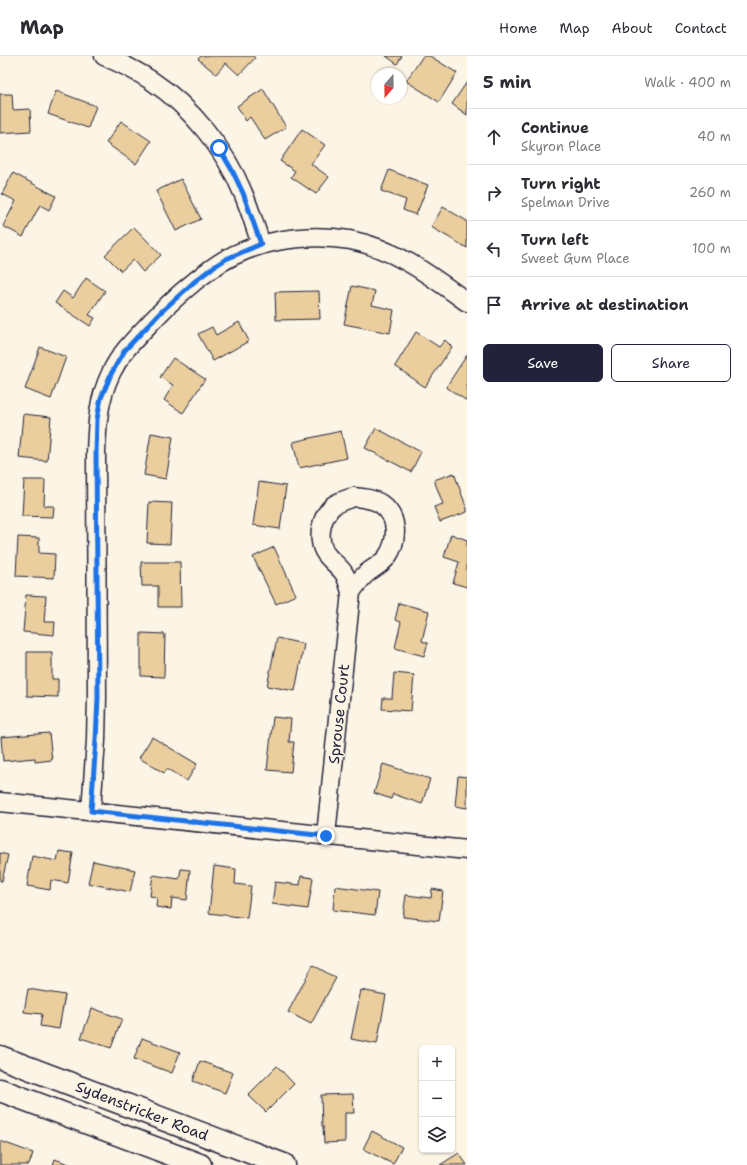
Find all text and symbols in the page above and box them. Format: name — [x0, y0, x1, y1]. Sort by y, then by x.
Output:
text: Map — [20, 15, 64, 40]
text: Home — [499, 19, 538, 37]
text: Map — [560, 19, 590, 37]
text: About — [612, 19, 653, 37]
text: Contact — [675, 19, 727, 37]
north arrow — [371, 68, 407, 104]
text: 5 min — [483, 71, 531, 93]
text: Walk · 400 m — [644, 74, 731, 91]
text: Continue — [521, 118, 589, 138]
icon: ahead — [483, 126, 505, 148]
text: 40 m — [697, 128, 731, 145]
text: Skyron Place — [521, 138, 601, 155]
route start — [210, 139, 228, 157]
text: Turn right — [521, 174, 601, 194]
icon: right — [483, 182, 505, 204]
text: 260 m — [689, 184, 731, 201]
text: Spelman Drive — [521, 194, 610, 211]
text: Turn left — [521, 230, 589, 250]
icon: left — [483, 238, 505, 260]
text: 100 m — [692, 240, 731, 257]
text: Sweet Gum Place — [521, 250, 630, 267]
icon: arrive — [483, 294, 505, 316]
text: Arrive at destination — [521, 295, 689, 315]
button: Save — [483, 344, 603, 382]
button: Share — [611, 344, 731, 382]
street label: Sprouse Court — [324, 663, 354, 765]
route end — [317, 827, 335, 845]
map controls — [419, 1045, 455, 1153]
button: + — [419, 1045, 455, 1081]
street label: Sydenstricker Road — [73, 1076, 212, 1146]
button: − — [419, 1081, 455, 1117]
button: layers — [419, 1117, 455, 1153]

